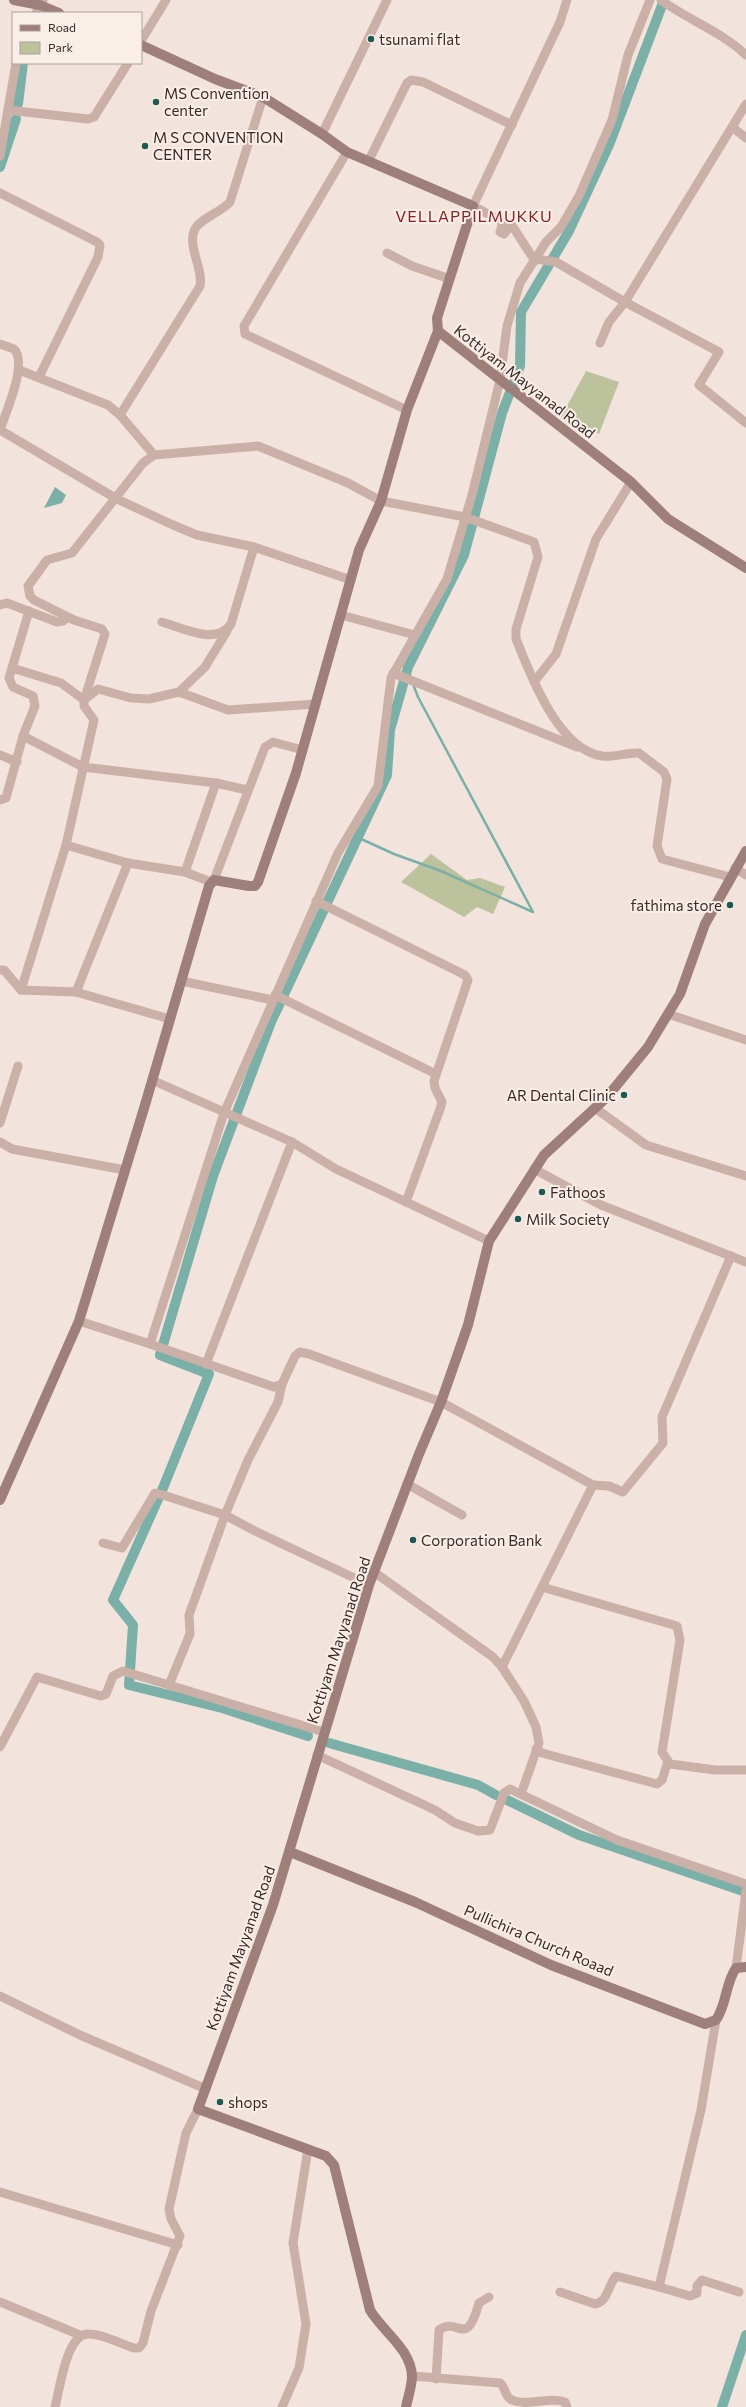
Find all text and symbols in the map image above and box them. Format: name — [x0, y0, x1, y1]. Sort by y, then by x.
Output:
legend — [12, 12, 142, 64]
text: Road — [48, 20, 76, 34]
place label: tsunami flat — [379, 30, 460, 48]
marker: tsunami flat — [366, 34, 376, 44]
text: Park — [48, 40, 74, 54]
place label: MS Convention center — [164, 84, 269, 119]
marker: MS Convention center — [151, 97, 161, 107]
place label: M S CONVENTION CENTER — [153, 128, 284, 163]
marker: M S CONVENTION CENTER — [140, 141, 150, 151]
district label: VELLAPPILMUKKU — [395, 206, 553, 225]
street label: Kottiyam Mayyanad Road — [451, 320, 599, 442]
place label: fathima store — [631, 896, 722, 914]
marker: fathima store — [725, 900, 735, 910]
place label: AR Dental Clinic — [507, 1086, 616, 1104]
marker: AR Dental Clinic — [619, 1090, 629, 1100]
place label: Fathoos — [550, 1183, 606, 1201]
marker: Fathoos — [537, 1187, 547, 1197]
place label: Milk Society — [526, 1210, 610, 1228]
marker: Milk Society — [513, 1214, 523, 1224]
place label: Corporation Bank — [421, 1531, 542, 1549]
marker: Corporation Bank — [408, 1535, 418, 1545]
street label: Kottiyam Mayyanad Road — [303, 1554, 373, 1726]
street label: Kottiyam Mayyanad Road — [202, 1863, 278, 2033]
street label: Pullichira Church Roaad — [462, 1900, 616, 1980]
place label: shops — [228, 2093, 268, 2111]
marker: shops — [215, 2097, 225, 2107]

